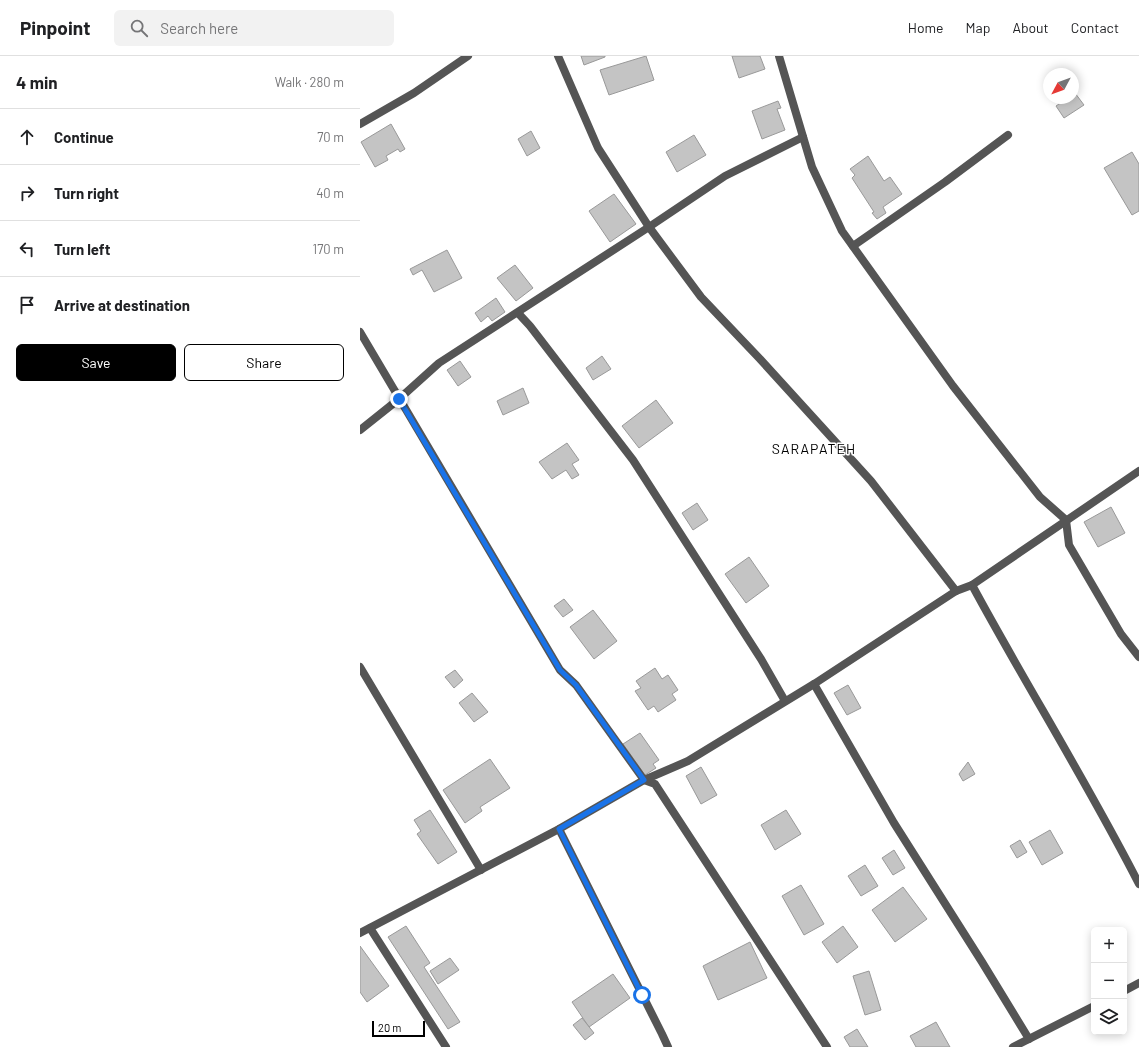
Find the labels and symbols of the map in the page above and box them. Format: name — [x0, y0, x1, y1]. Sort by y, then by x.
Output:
north arrow — [1043, 68, 1079, 104]
route end — [390, 390, 408, 408]
district label: SARAPATEH — [772, 440, 856, 457]
route start — [633, 986, 651, 1004]
scale bar — [372, 1019, 425, 1038]

